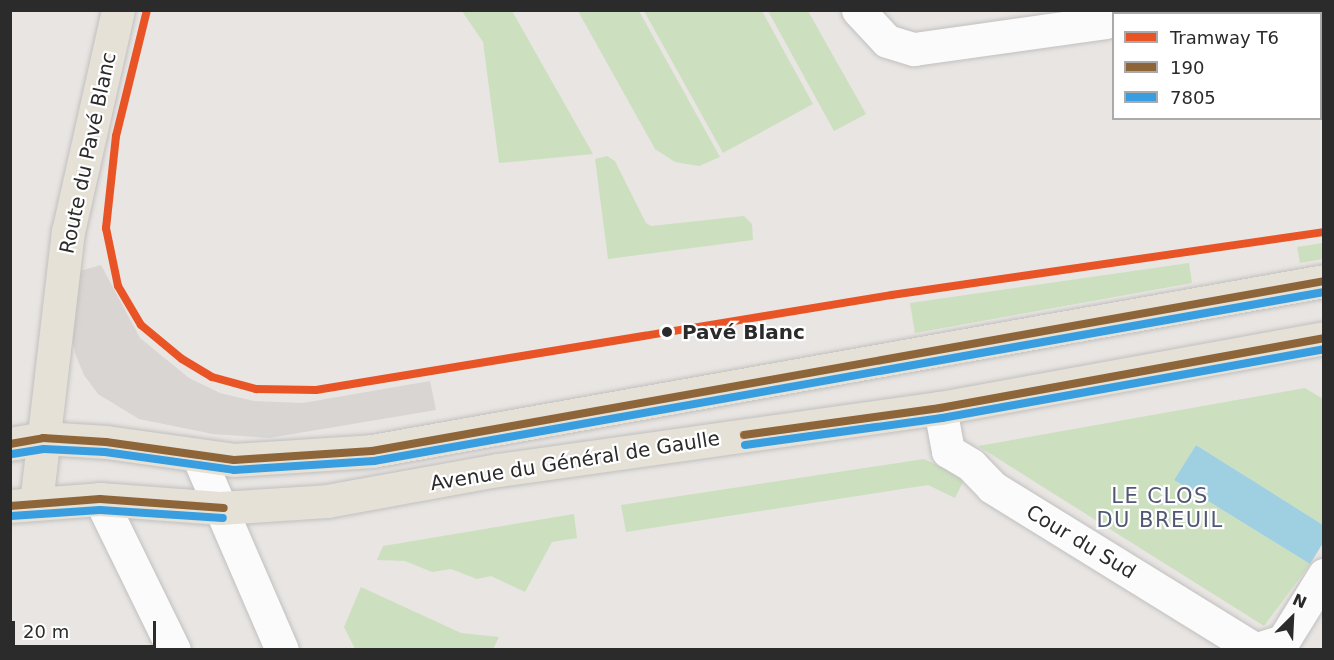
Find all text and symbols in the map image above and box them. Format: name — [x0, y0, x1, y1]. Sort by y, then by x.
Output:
legend — [1112, 12, 1322, 120]
text: Tramway T6 — [1170, 27, 1279, 48]
street label: Route du Pavé Blanc — [55, 50, 121, 256]
text: 190 — [1170, 57, 1204, 78]
text: 7805 — [1170, 87, 1216, 108]
place label: Pavé Blanc — [682, 320, 805, 344]
marker: Pavé Blanc — [657, 322, 677, 342]
street label: Avenue du Général de Gaulle — [429, 426, 721, 496]
district label: LE CLOS DU BREUIL — [1096, 483, 1224, 533]
street label: Cour du Sud — [1022, 500, 1140, 584]
north arrow — [1262, 588, 1322, 648]
text: N — [1290, 590, 1309, 612]
scale bar — [15, 609, 159, 647]
text: 20 m — [23, 621, 69, 642]

